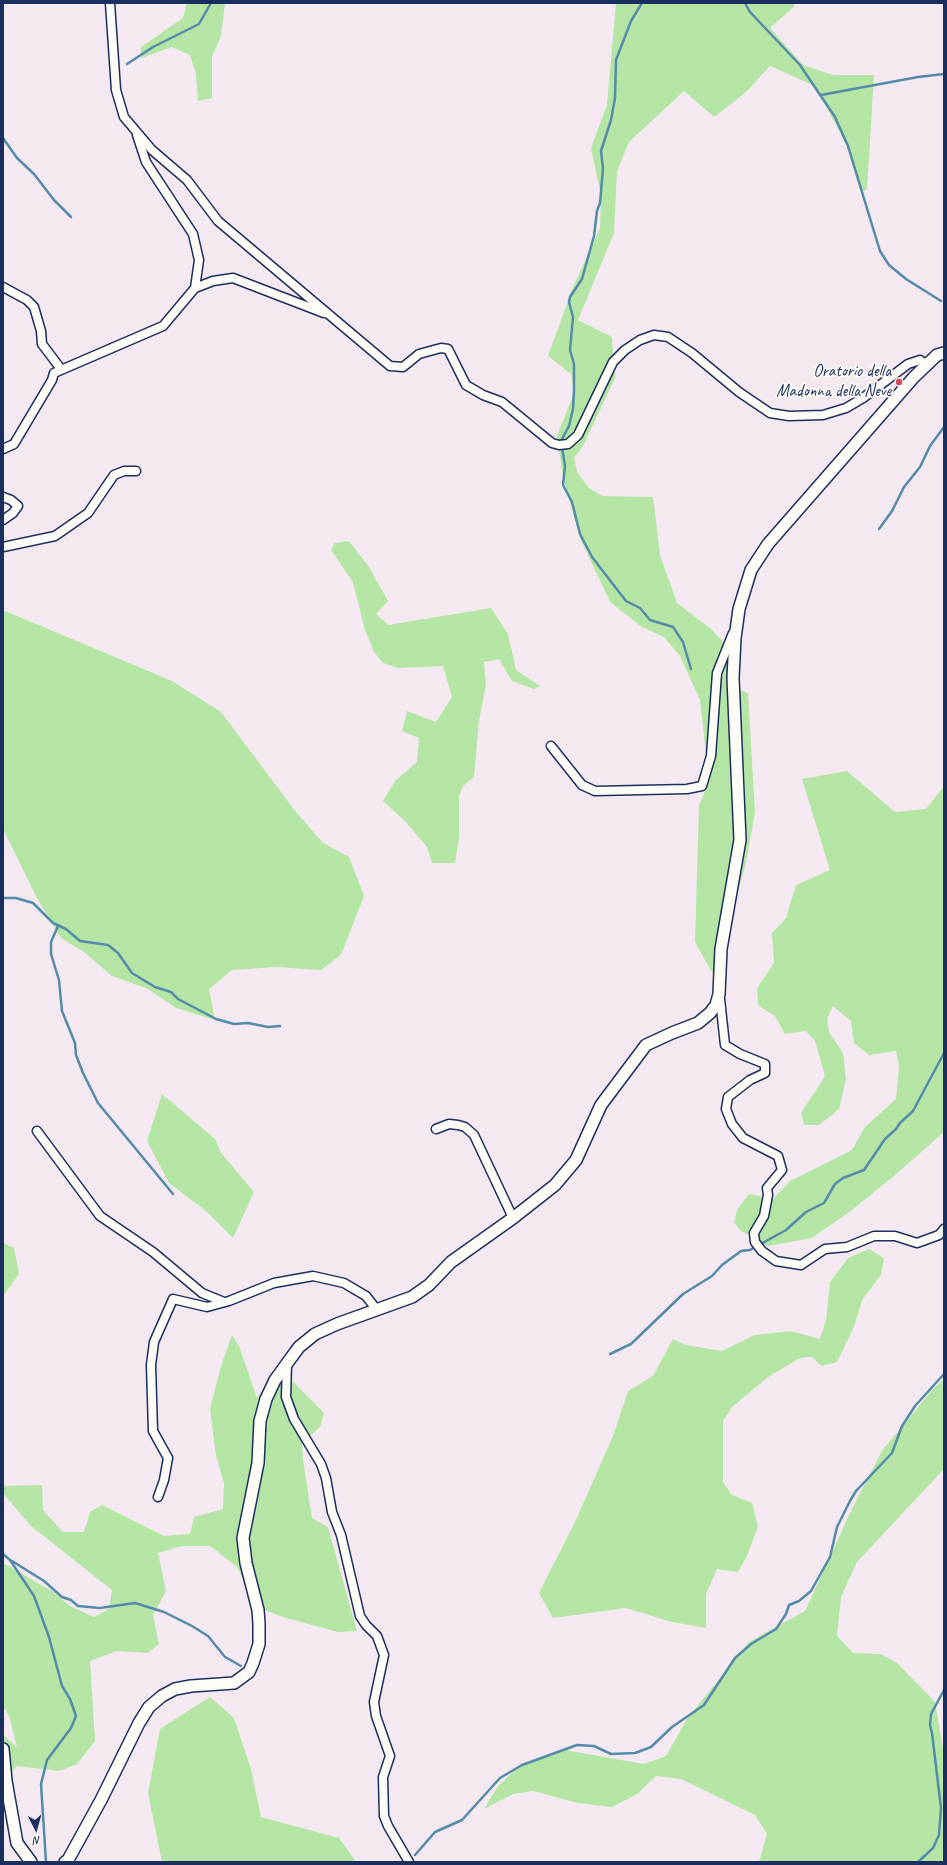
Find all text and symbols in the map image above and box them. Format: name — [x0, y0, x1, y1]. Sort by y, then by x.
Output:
place label: Oratorio della Madonna della Neve — [776, 362, 891, 402]
marker: Oratorio della Madonna della Neve — [894, 377, 904, 387]
north arrow — [16, 1809, 56, 1849]
text: N — [33, 1834, 41, 1848]

